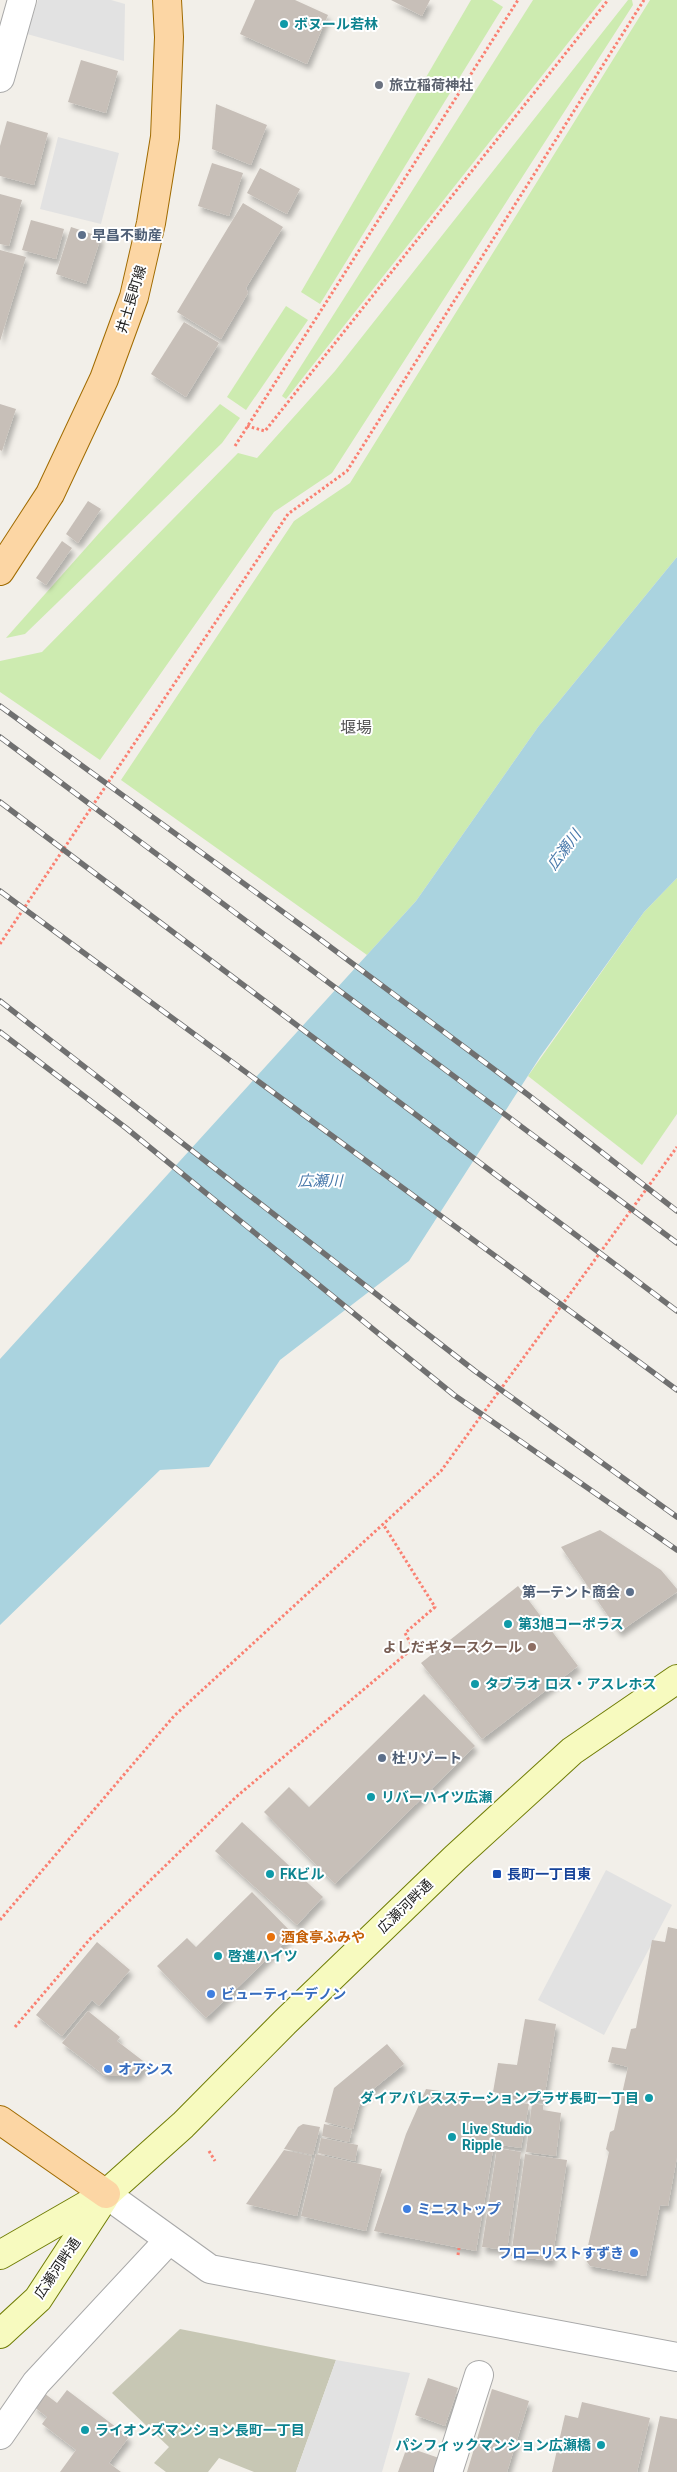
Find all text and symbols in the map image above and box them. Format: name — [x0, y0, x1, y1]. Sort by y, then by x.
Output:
place label: ボヌール若林 — [294, 16, 378, 32]
marker: ボヌール若林 — [278, 18, 290, 30]
place label: 旅立稲荷神社 — [389, 77, 473, 93]
marker: 旅立稲荷神社 — [373, 79, 385, 91]
place label: 早昌不動産 — [92, 227, 162, 243]
marker: 早昌不動産 — [76, 229, 88, 241]
street label: 井土長町線 — [113, 263, 149, 335]
district label: 堰場 — [340, 718, 372, 737]
water label: 広瀬川 — [543, 825, 586, 873]
water label: 広瀬川 — [297, 1172, 344, 1190]
place label: 第一テント商会 — [522, 1584, 620, 1600]
marker: 第一テント商会 — [624, 1586, 636, 1598]
place label: 第3旭コーポラス — [518, 1616, 624, 1632]
marker: 第3旭コーポラス — [502, 1618, 514, 1630]
place label: よしだギタースクール — [383, 1639, 522, 1655]
marker: よしだギタースクール — [526, 1641, 538, 1653]
place label: タブラオ ロス・アスレホス — [485, 1676, 656, 1692]
marker: タブラオ ロス・アスレホス — [469, 1678, 481, 1690]
place label: 杜リゾート — [392, 1750, 462, 1766]
marker: 杜リゾート — [376, 1752, 388, 1764]
place label: リバーハイツ広瀬 — [381, 1789, 492, 1805]
marker: リバーハイツ広瀬 — [365, 1791, 377, 1803]
place label: FKビル — [280, 1866, 325, 1882]
place label: 長町一丁目東 — [507, 1866, 591, 1882]
marker: FKビル — [264, 1868, 276, 1880]
marker: 長町一丁目東 — [491, 1868, 503, 1880]
street label: 広瀬河畔通 — [374, 1876, 436, 1936]
place label: 酒食亭ふみや — [281, 1929, 365, 1945]
marker: 酒食亭ふみや — [265, 1931, 277, 1943]
place label: 啓進ハイツ — [228, 1948, 298, 1964]
marker: 啓進ハイツ — [212, 1950, 224, 1962]
place label: ビューティーデノン — [221, 1986, 346, 2002]
marker: ビューティーデノン — [205, 1988, 217, 2000]
place label: オアシス — [118, 2061, 173, 2077]
marker: オアシス — [102, 2063, 114, 2075]
place label: ダイアパレスステーションプラザ長町一丁目 — [360, 2090, 639, 2106]
marker: ダイアパレスステーションプラザ長町一丁目 — [643, 2092, 655, 2104]
place label: Live Studio Ripple — [462, 2121, 532, 2153]
marker: Live Studio Ripple — [446, 2131, 458, 2143]
place label: ミニストップ — [417, 2201, 501, 2217]
marker: ミニストップ — [401, 2203, 413, 2215]
street label: 広瀬河畔通 — [31, 2235, 83, 2301]
place label: フローリストすずき — [498, 2245, 624, 2261]
marker: フローリストすずき — [628, 2247, 640, 2259]
place label: ライオンズマンション長町一丁目 — [95, 2422, 305, 2438]
marker: ライオンズマンション長町一丁目 — [79, 2424, 91, 2436]
place label: パシフィックマンション広瀬橋 — [395, 2437, 591, 2453]
marker: パシフィックマンション広瀬橋 — [595, 2439, 607, 2451]

